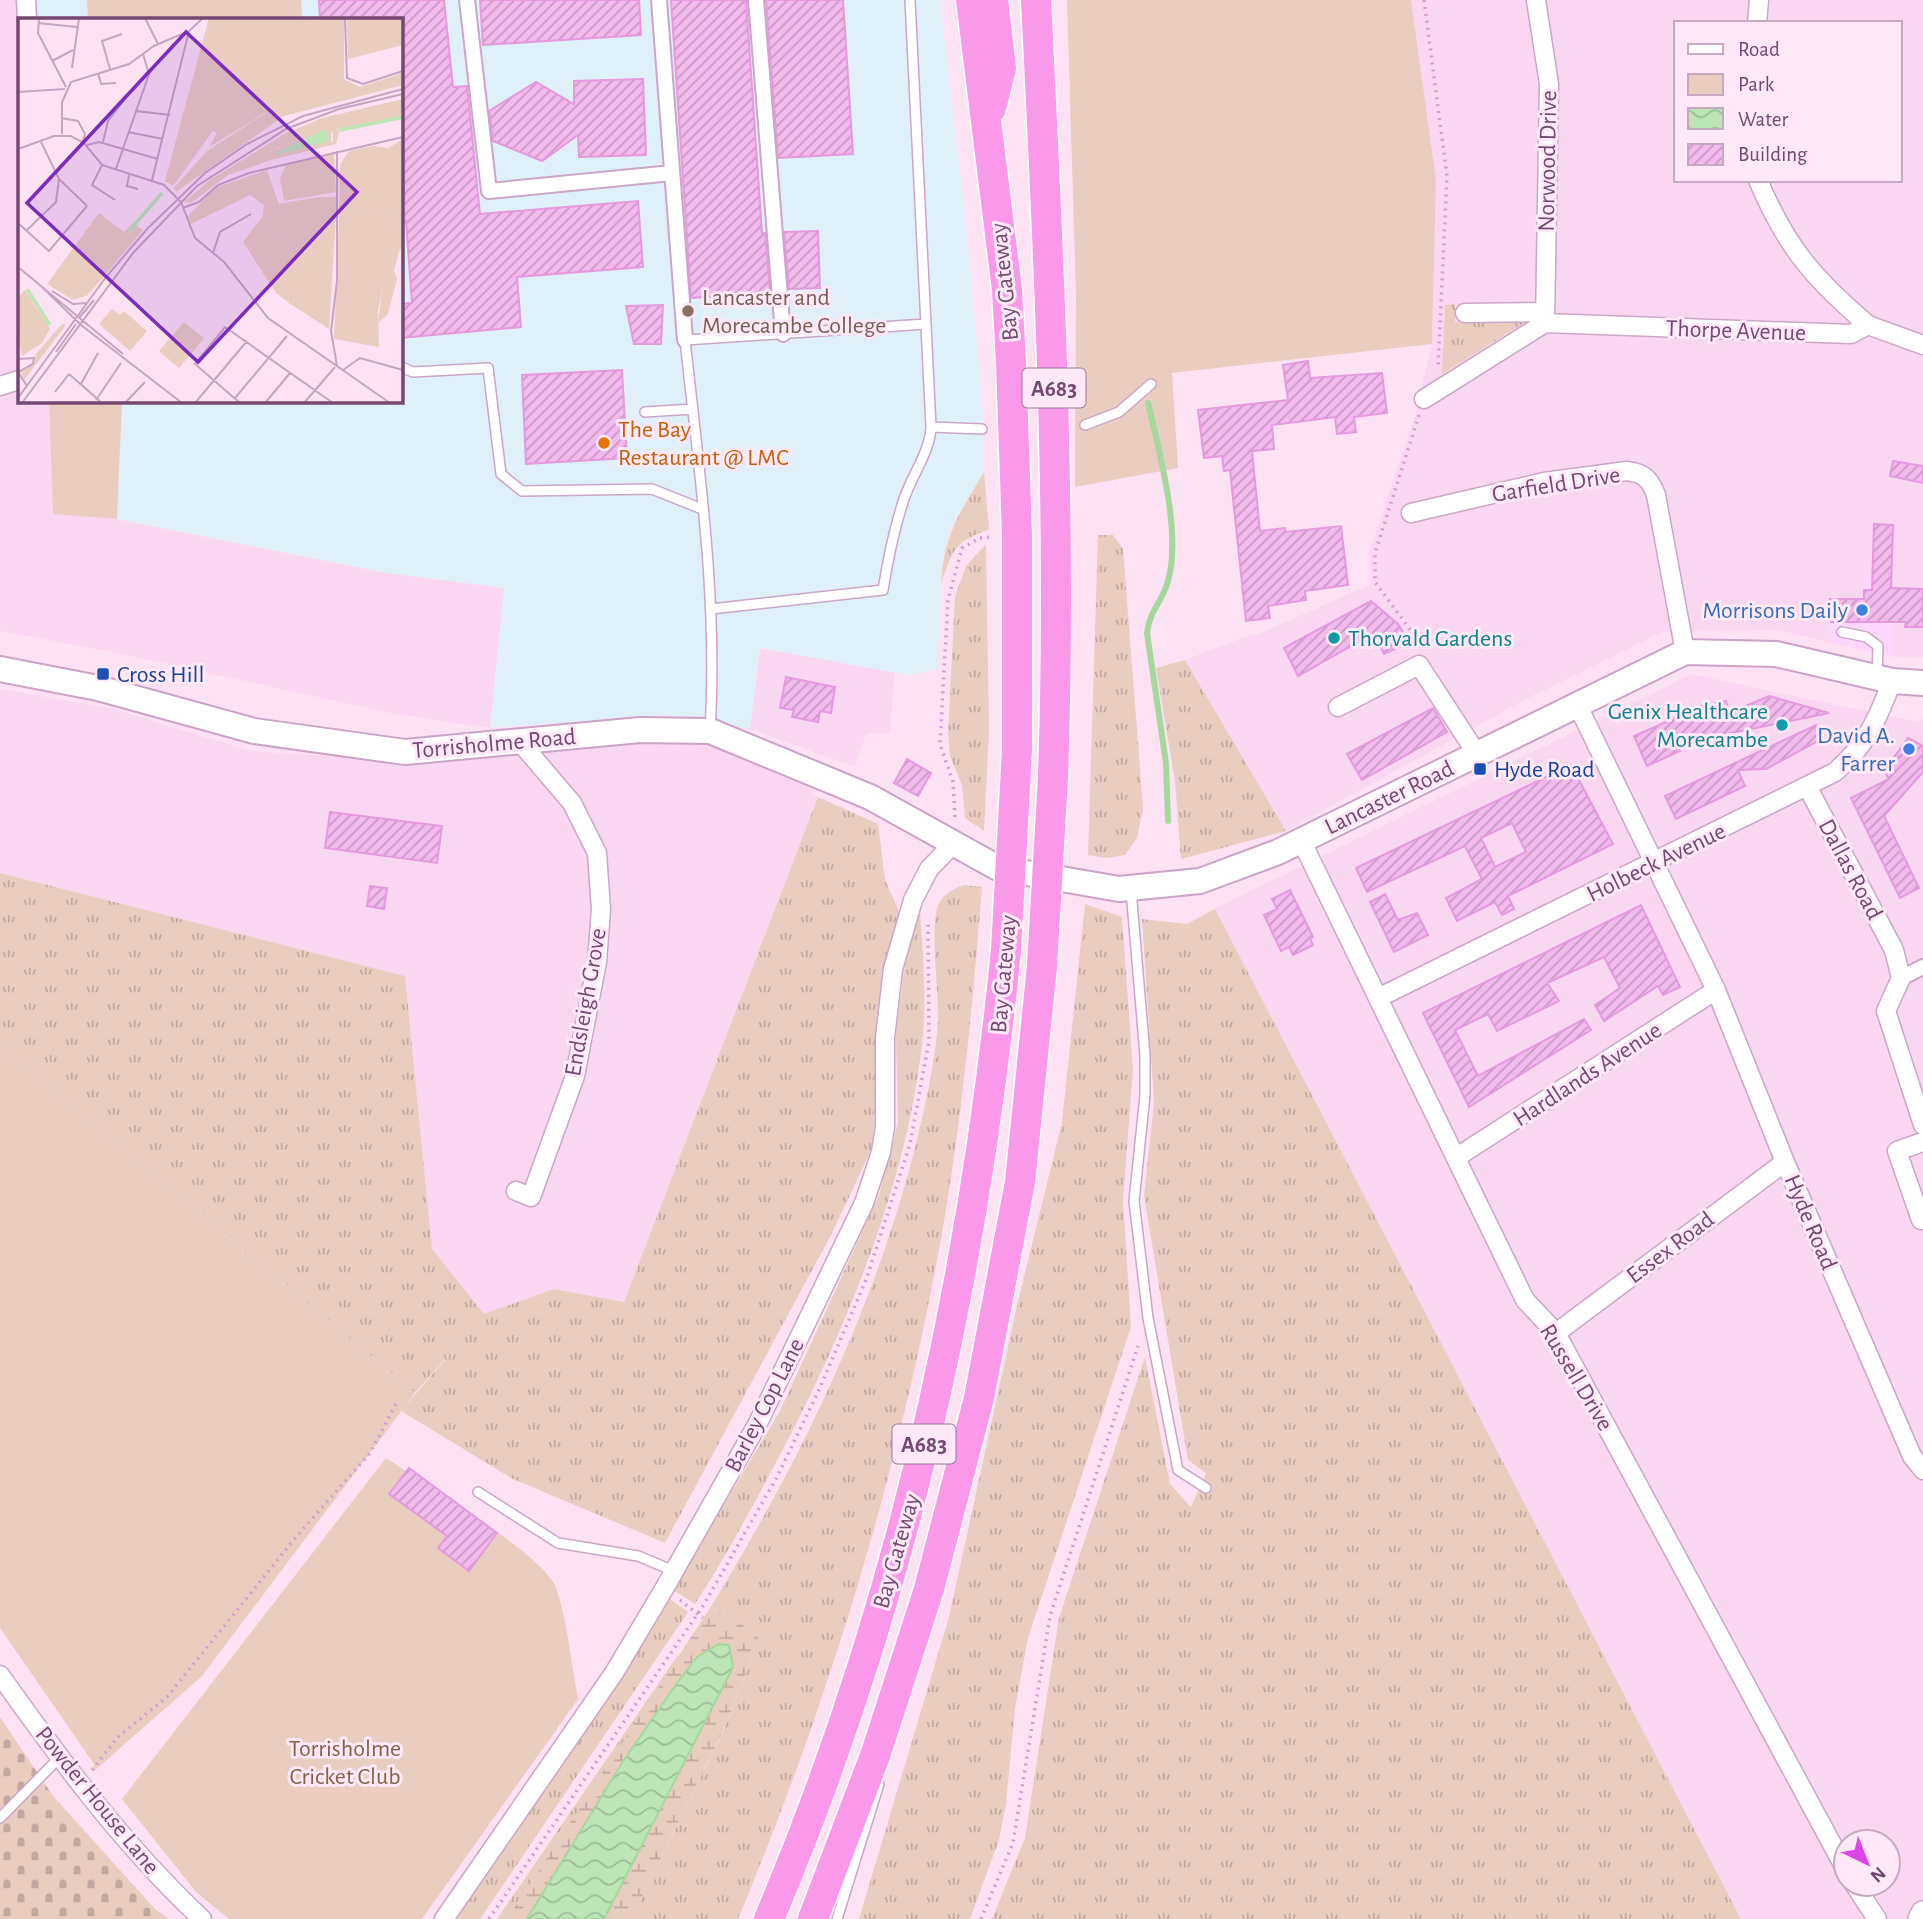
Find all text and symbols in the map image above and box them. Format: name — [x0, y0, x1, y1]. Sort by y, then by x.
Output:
inset map — [18, 18, 402, 402]
legend — [1674, 21, 1902, 182]
text: Road — [1738, 39, 1780, 60]
text: Park — [1738, 74, 1775, 95]
street label: Norwood Drive — [1535, 90, 1561, 232]
text: Water — [1738, 109, 1788, 130]
text: Building — [1738, 144, 1808, 165]
street label: Bay Gateway — [987, 222, 1023, 342]
place label: Lancaster and Morecambe College — [702, 286, 886, 338]
marker: Lancaster and Morecambe College — [680, 303, 696, 319]
street label: Thorpe Avenue — [1665, 317, 1807, 345]
road number: A683 — [1023, 368, 1086, 408]
place label: The Bay Restaurant @ LMC — [618, 418, 789, 470]
marker: The Bay Restaurant @ LMC — [596, 435, 612, 451]
street label: Garfield Drive — [1490, 463, 1622, 507]
place label: Morrisons Daily — [1702, 599, 1848, 623]
marker: Morrisons Daily — [1854, 602, 1870, 618]
place label: Thorvald Gardens — [1348, 627, 1512, 651]
marker: Thorvald Gardens — [1326, 630, 1342, 646]
place label: Cross Hill — [117, 663, 204, 687]
marker: Cross Hill — [95, 666, 111, 682]
place label: Genix Healthcare Morecambe — [1608, 700, 1768, 752]
marker: Genix Healthcare Morecambe — [1774, 717, 1790, 733]
place label: David A. Farrer — [1817, 724, 1895, 776]
street label: Torrisholme Road — [411, 725, 577, 763]
marker: David A. Farrer — [1901, 741, 1917, 757]
street label: Lancaster Road — [1321, 756, 1458, 839]
place label: Hyde Road — [1494, 758, 1595, 782]
marker: Hyde Road — [1472, 761, 1488, 777]
street label: Dallas Road — [1814, 815, 1887, 924]
street label: Holbeck Avenue — [1583, 819, 1730, 907]
street label: Bay Gateway — [987, 914, 1021, 1034]
street label: Endsleigh Grove — [561, 926, 611, 1078]
street label: Hardlands Avenue — [1509, 1018, 1666, 1132]
street label: Hyde Road — [1779, 1171, 1841, 1273]
street label: Essex Road — [1622, 1207, 1719, 1288]
street label: Russell Drive — [1535, 1320, 1617, 1435]
street label: Barley Cop Lane — [721, 1335, 809, 1476]
road number: A683 — [892, 1424, 956, 1464]
street label: Bay Gateway — [869, 1491, 925, 1611]
street label: Powder House Lane — [31, 1722, 164, 1879]
park label: Torrisholme Cricket Club — [289, 1737, 401, 1789]
north arrow — [1832, 1828, 1902, 1898]
text: N — [1866, 1863, 1889, 1886]

